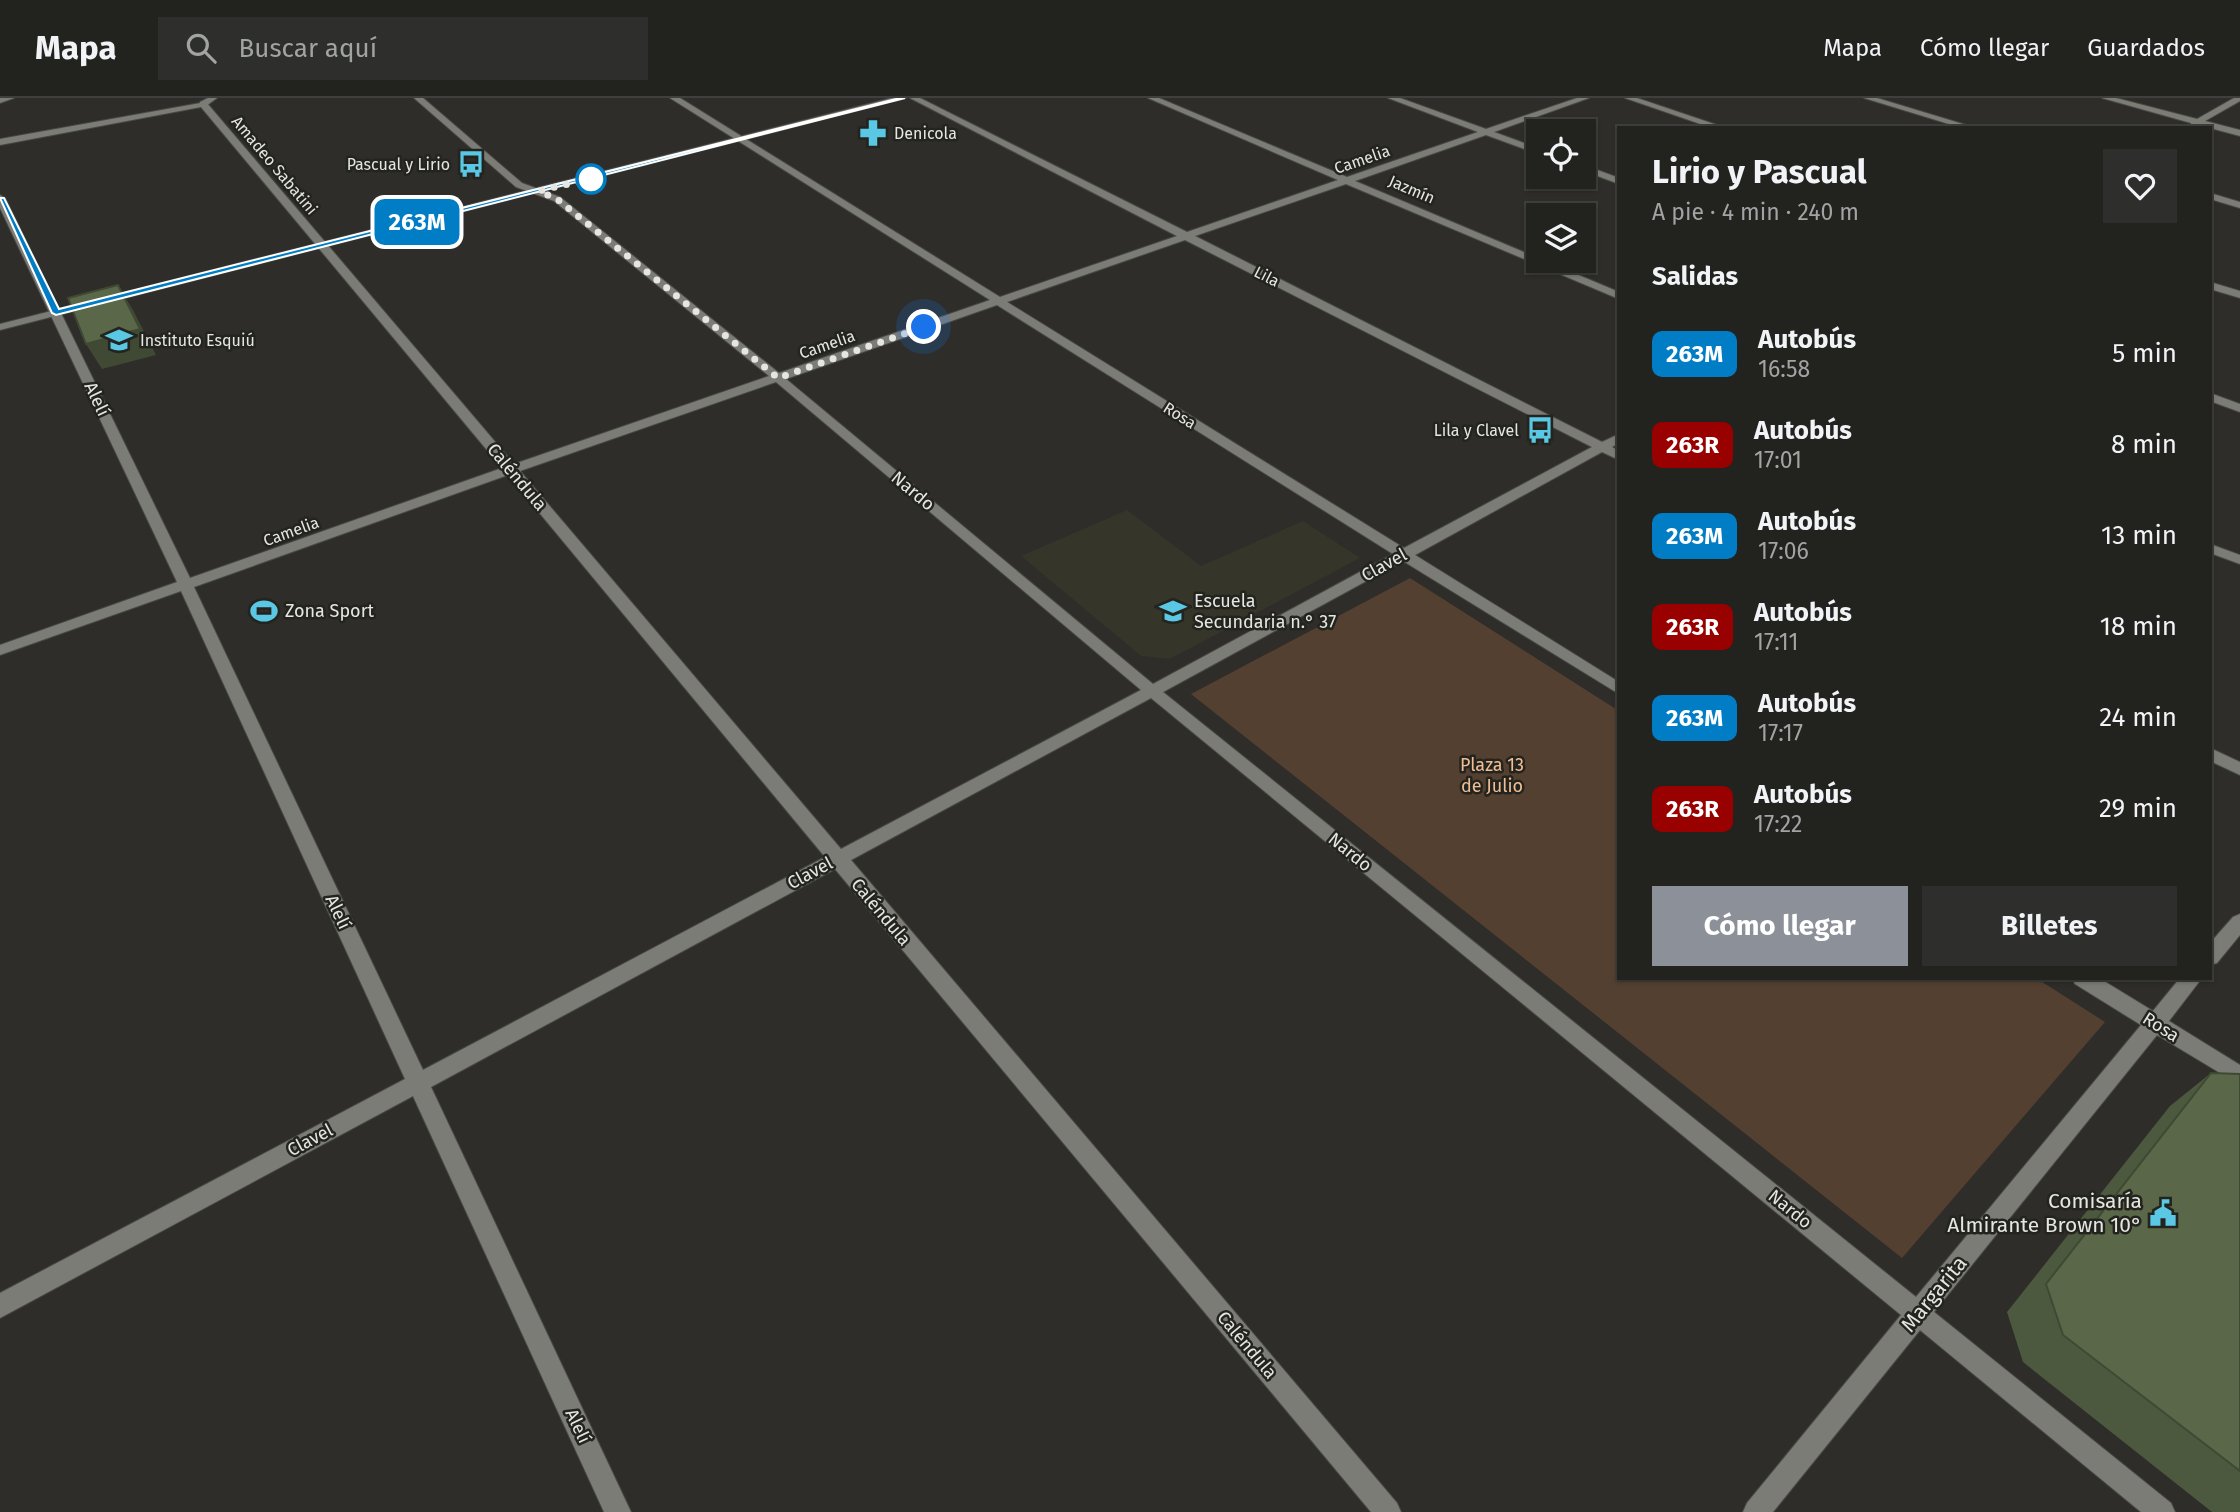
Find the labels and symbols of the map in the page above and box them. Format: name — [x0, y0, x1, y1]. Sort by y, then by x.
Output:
street label: Amadeo Sabatini — [228, 112, 321, 219]
pharmacy icon: Denicola — [858, 118, 888, 148]
place label: Denicola — [894, 124, 957, 143]
street label: Camelia — [1332, 141, 1393, 178]
bus stop icon: Pascual y Lirio — [456, 149, 486, 179]
place label: Pascual y Lirio — [347, 155, 450, 174]
unlabelled marker — [576, 164, 606, 194]
street label: Jazmín — [1386, 171, 1438, 208]
line badge: 263M — [368, 199, 466, 245]
street label: Lila — [1251, 262, 1283, 291]
your location — [906, 309, 941, 344]
school or university icon: Instituto Esquiú — [104, 325, 134, 355]
street label: Camelia — [797, 326, 858, 363]
place label: Instituto Esquiú — [140, 331, 255, 350]
street label: Alelí — [79, 378, 115, 420]
street label: Rosa — [1160, 398, 1200, 433]
bus stop icon: Lila y Clavel — [1525, 415, 1555, 445]
place label: Lila y Clavel — [1434, 421, 1519, 440]
street label: Caléndula — [482, 439, 552, 515]
street label: Nardo — [887, 467, 939, 515]
street label: Camelia — [261, 513, 322, 550]
street label: Clavel — [1357, 544, 1411, 586]
place label: Escuela Secundaria n.° 37 — [1194, 590, 1336, 633]
sports icon: Zona Sport — [249, 596, 279, 626]
school or university icon: Escuela Secundaria n.° 37 — [1158, 596, 1188, 626]
place label: Zona Sport — [285, 600, 375, 622]
park label: Plaza 13 de Julio — [1460, 754, 1524, 797]
street label: Nardo — [1324, 828, 1376, 876]
street label: Clavel — [783, 852, 837, 894]
street label: Caléndula — [846, 874, 916, 950]
street label: Alelí — [320, 891, 356, 933]
street label: Rosa — [2139, 1007, 2183, 1047]
street label: Clavel — [283, 1119, 337, 1161]
street label: Nardo — [1764, 1185, 1816, 1233]
place label: Comisaría Almirante Brown 10° — [1947, 1188, 2142, 1238]
public building icon: Comisaría Almirante Brown 10° — [2148, 1198, 2178, 1228]
street label: Margarita — [1895, 1251, 1973, 1337]
street label: Caléndula — [1212, 1307, 1282, 1383]
street label: Alelí — [560, 1405, 596, 1447]

